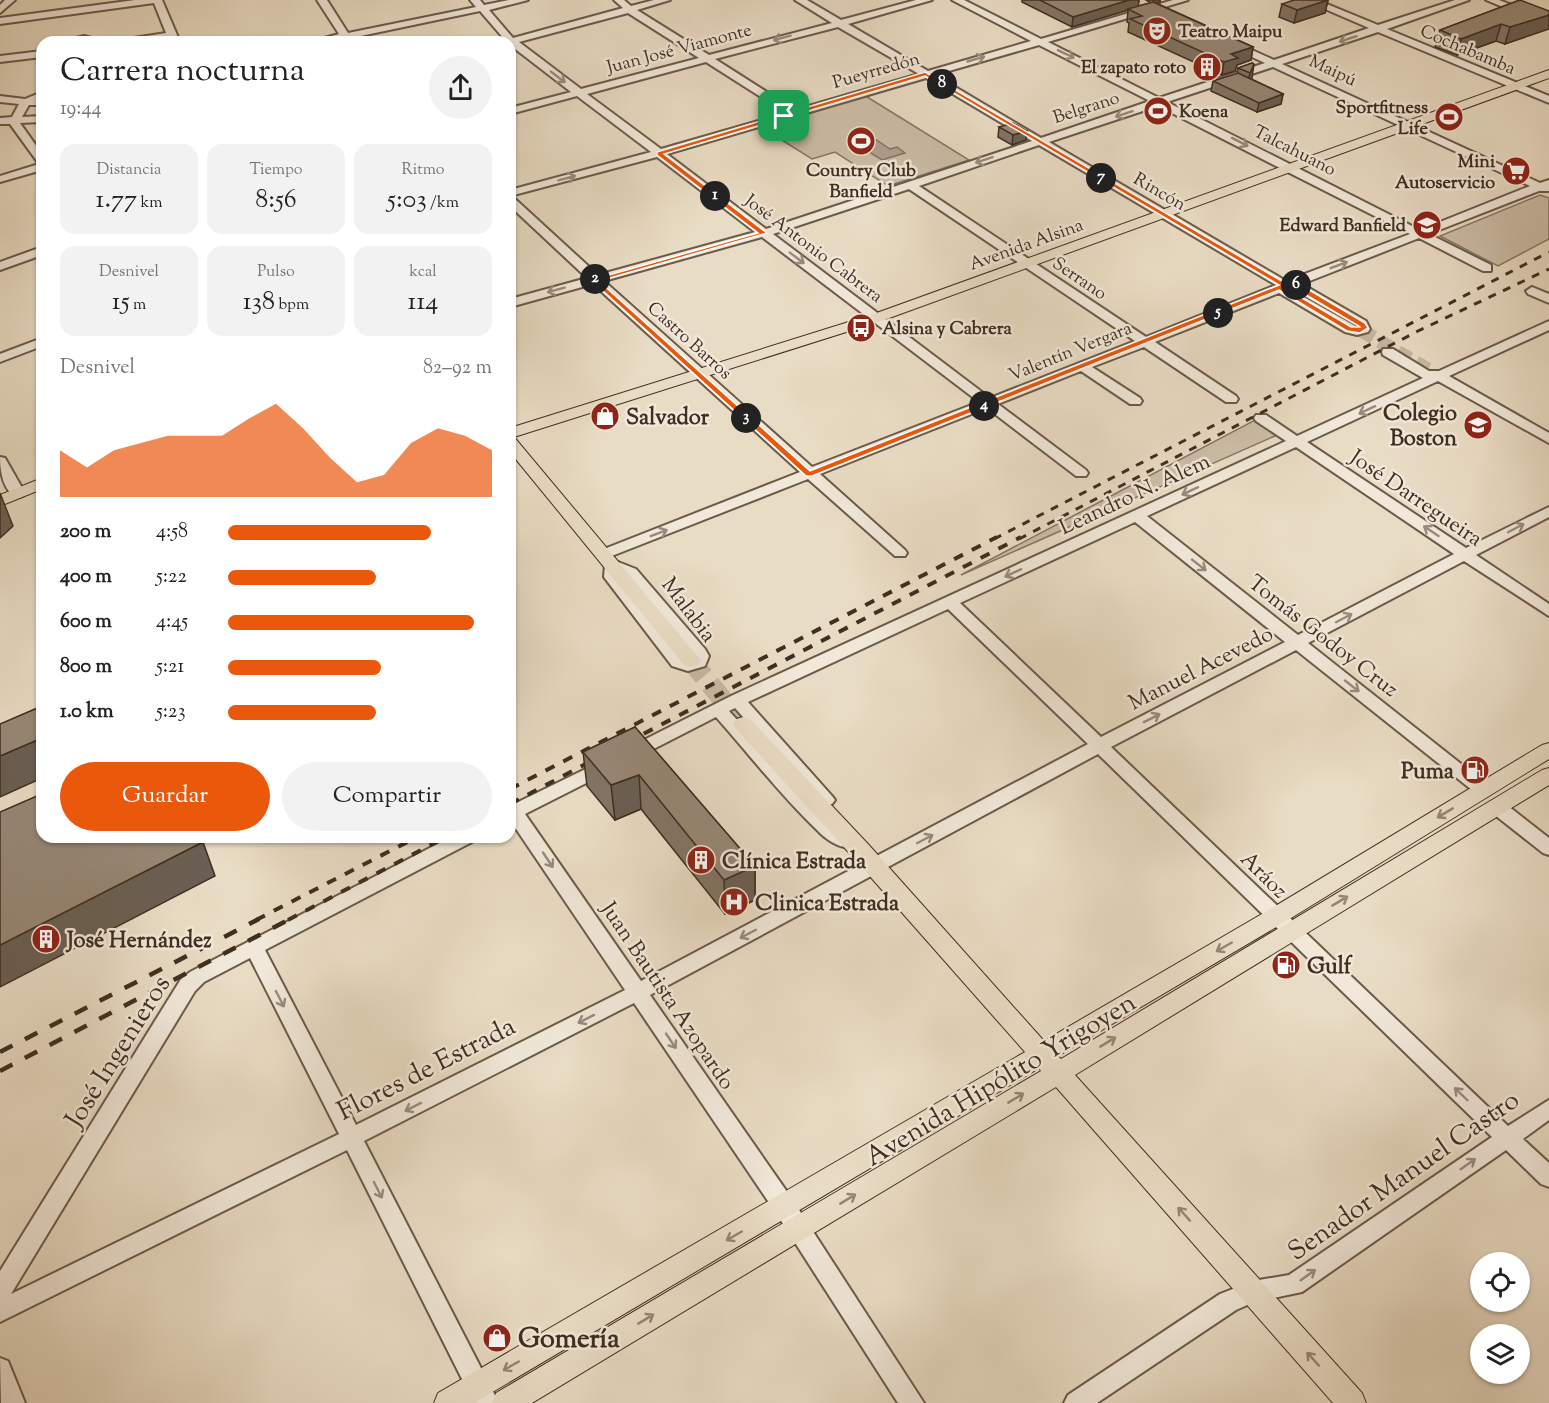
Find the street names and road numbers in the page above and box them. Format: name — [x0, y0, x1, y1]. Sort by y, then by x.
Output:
street label: Juan José Viamonte — [603, 18, 755, 82]
street label: Cochabamba — [1415, 19, 1519, 83]
street label: Pueyrredón — [830, 47, 924, 97]
street label: Maipú — [1304, 49, 1360, 94]
street label: Belgrano — [1050, 86, 1123, 132]
street label: Talcahuano — [1248, 120, 1340, 184]
street label: Rincón — [1128, 167, 1191, 218]
street label: José Antonio Cabrera — [737, 188, 887, 310]
street label: Avenida Alsina — [966, 213, 1087, 279]
street label: Serrano — [1046, 252, 1112, 308]
street label: Castro Barros — [641, 296, 737, 387]
street label: Valentín Vergara — [1005, 316, 1136, 389]
street label: José Darregueira — [1342, 443, 1488, 556]
street label: Leandro N. Alem — [1054, 447, 1216, 545]
street label: Tomás Godoy Cruz — [1240, 568, 1404, 706]
street label: Malabia — [652, 571, 723, 650]
street label: Manuel Acevedo — [1123, 619, 1279, 720]
street label: Aráoz — [1232, 845, 1294, 907]
street label: Juan Bautista Azopardo — [591, 895, 741, 1097]
street label: José Ingenieros — [56, 969, 182, 1138]
street label: Avenida Hipólito Yrigoyen — [858, 985, 1144, 1178]
street label: Flores de Estrada — [331, 1008, 523, 1132]
street label: Senador Manuel Castro — [1281, 1082, 1528, 1272]

